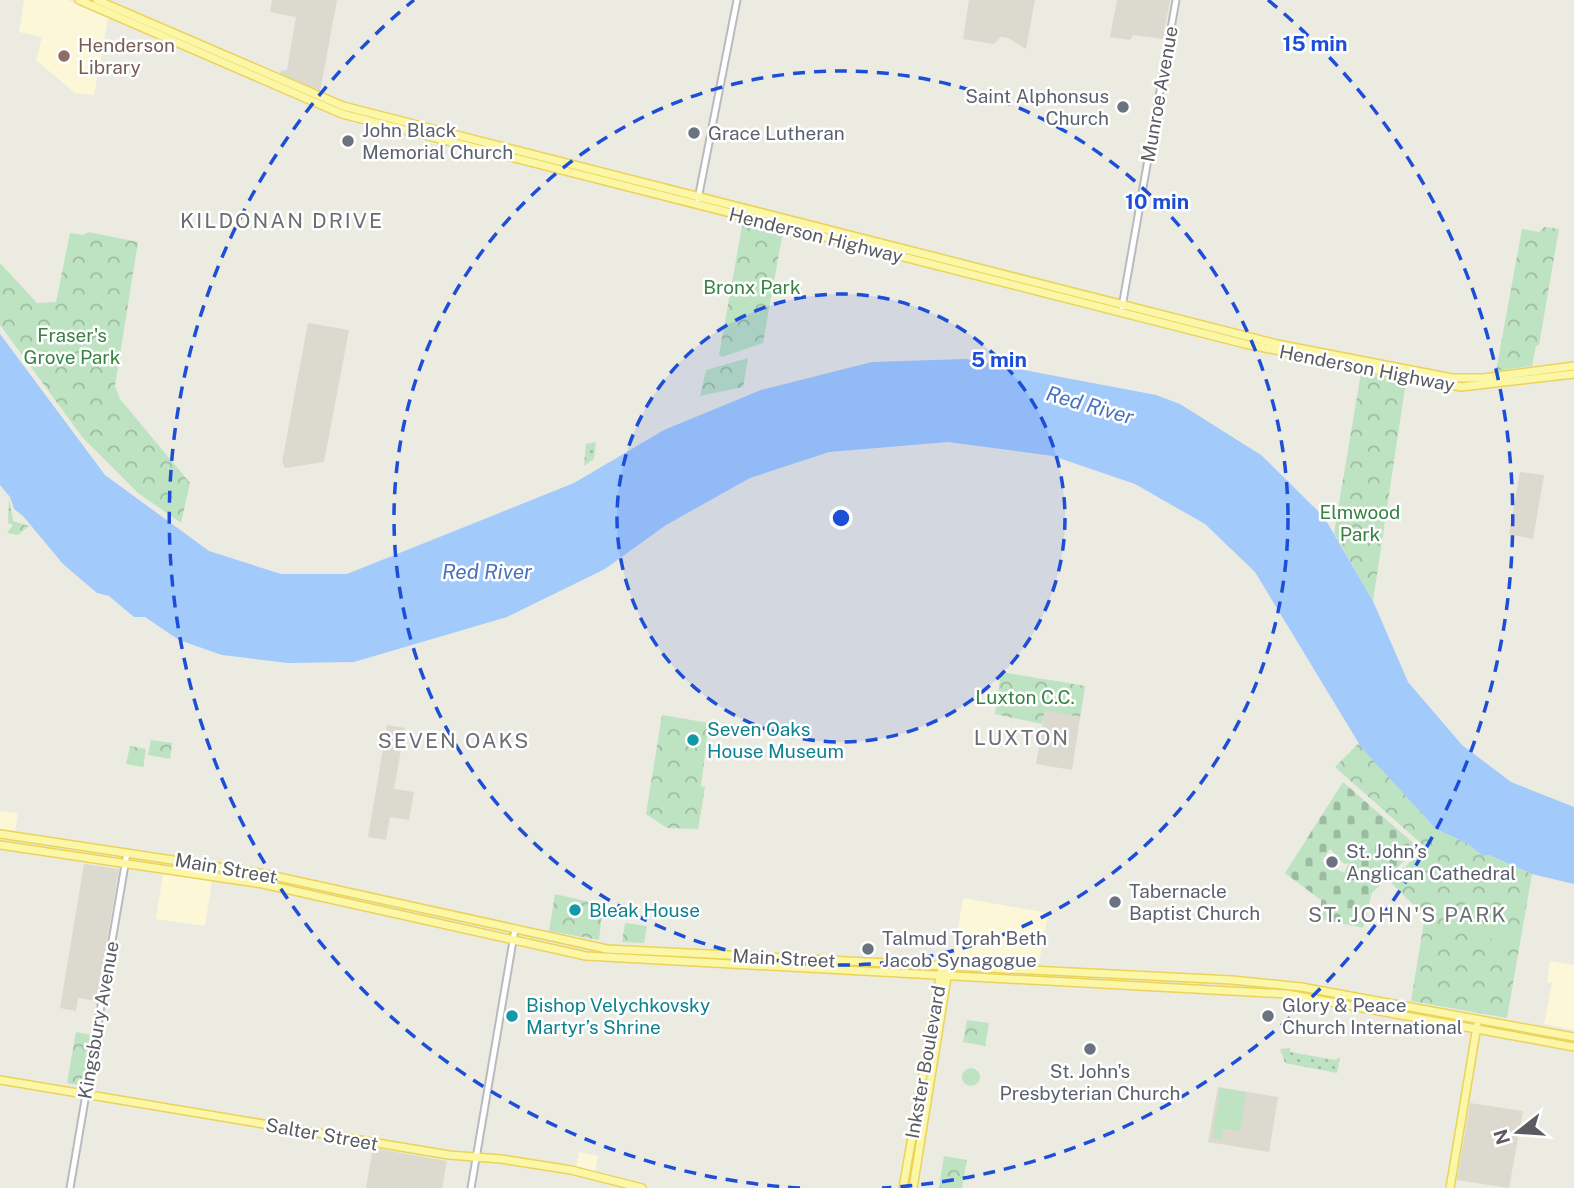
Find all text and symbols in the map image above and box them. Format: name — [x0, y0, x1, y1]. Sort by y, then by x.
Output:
street label: Munroe Avenue — [1136, 24, 1182, 164]
text: 15 min — [1283, 31, 1347, 56]
place label: Henderson Library — [78, 34, 175, 78]
marker: Henderson Library — [56, 48, 72, 64]
place label: Saint Alphonsus Church — [965, 85, 1109, 129]
marker: Saint Alphonsus Church — [1115, 99, 1131, 115]
place label: John Black Memorial Church — [362, 119, 513, 163]
place label: Grace Lutheran — [708, 122, 845, 144]
marker: Grace Lutheran — [686, 125, 702, 141]
marker: John Black Memorial Church — [340, 133, 356, 149]
text: 10 min — [1125, 189, 1189, 214]
street label: Henderson Highway — [727, 203, 905, 267]
district label: KILDONAN DRIVE — [180, 208, 384, 233]
park label: Bronx Park — [703, 276, 801, 298]
park label: Fraser's Grove Park — [24, 324, 121, 368]
street label: Henderson Highway — [1277, 340, 1457, 396]
text: 5 min — [971, 347, 1027, 372]
water label: Red River — [1043, 381, 1138, 430]
park label: Elmwood Park — [1320, 501, 1400, 545]
centre of rings — [829, 506, 853, 530]
water label: Red River — [442, 559, 533, 584]
park label: Luxton C.C. — [975, 686, 1075, 708]
place label: Seven Oaks House Museum — [707, 718, 844, 762]
district label: LUXTON — [974, 725, 1070, 750]
district label: SEVEN OAKS — [378, 728, 530, 753]
marker: Seven Oaks House Museum — [685, 732, 701, 748]
place label: St. John’s Anglican Cathedral — [1346, 840, 1516, 884]
street label: Main Street — [173, 848, 279, 888]
marker: St. John’s Anglican Cathedral — [1324, 854, 1340, 870]
place label: Tabernacle Baptist Church — [1129, 880, 1260, 924]
marker: Tabernacle Baptist Church — [1107, 894, 1123, 910]
place label: Bleak House — [589, 899, 700, 921]
marker: Bleak House — [567, 902, 583, 918]
district label: ST. JOHN'S PARK — [1308, 902, 1508, 927]
place label: Talmud Torah Beth Jacob Synagogue — [882, 927, 1047, 971]
street label: Kingsbury Avenue — [73, 939, 123, 1101]
marker: Talmud Torah Beth Jacob Synagogue — [860, 941, 876, 957]
street label: Main Street — [732, 944, 836, 972]
street label: Inkster Boulevard — [901, 984, 949, 1140]
place label: Bishop Velychkovsky Martyr’s Shrine — [526, 994, 710, 1038]
place label: Glory & Peace Church International — [1282, 994, 1463, 1038]
marker: Bishop Velychkovsky Martyr’s Shrine — [504, 1008, 520, 1024]
marker: Glory & Peace Church International — [1260, 1008, 1276, 1024]
marker: St. John's Presbyterian Church — [1082, 1041, 1098, 1057]
place label: St. John's Presbyterian Church — [1000, 1060, 1180, 1104]
north arrow — [1483, 1097, 1553, 1167]
street label: Salter Street — [264, 1113, 380, 1155]
text: N — [1489, 1127, 1514, 1147]

